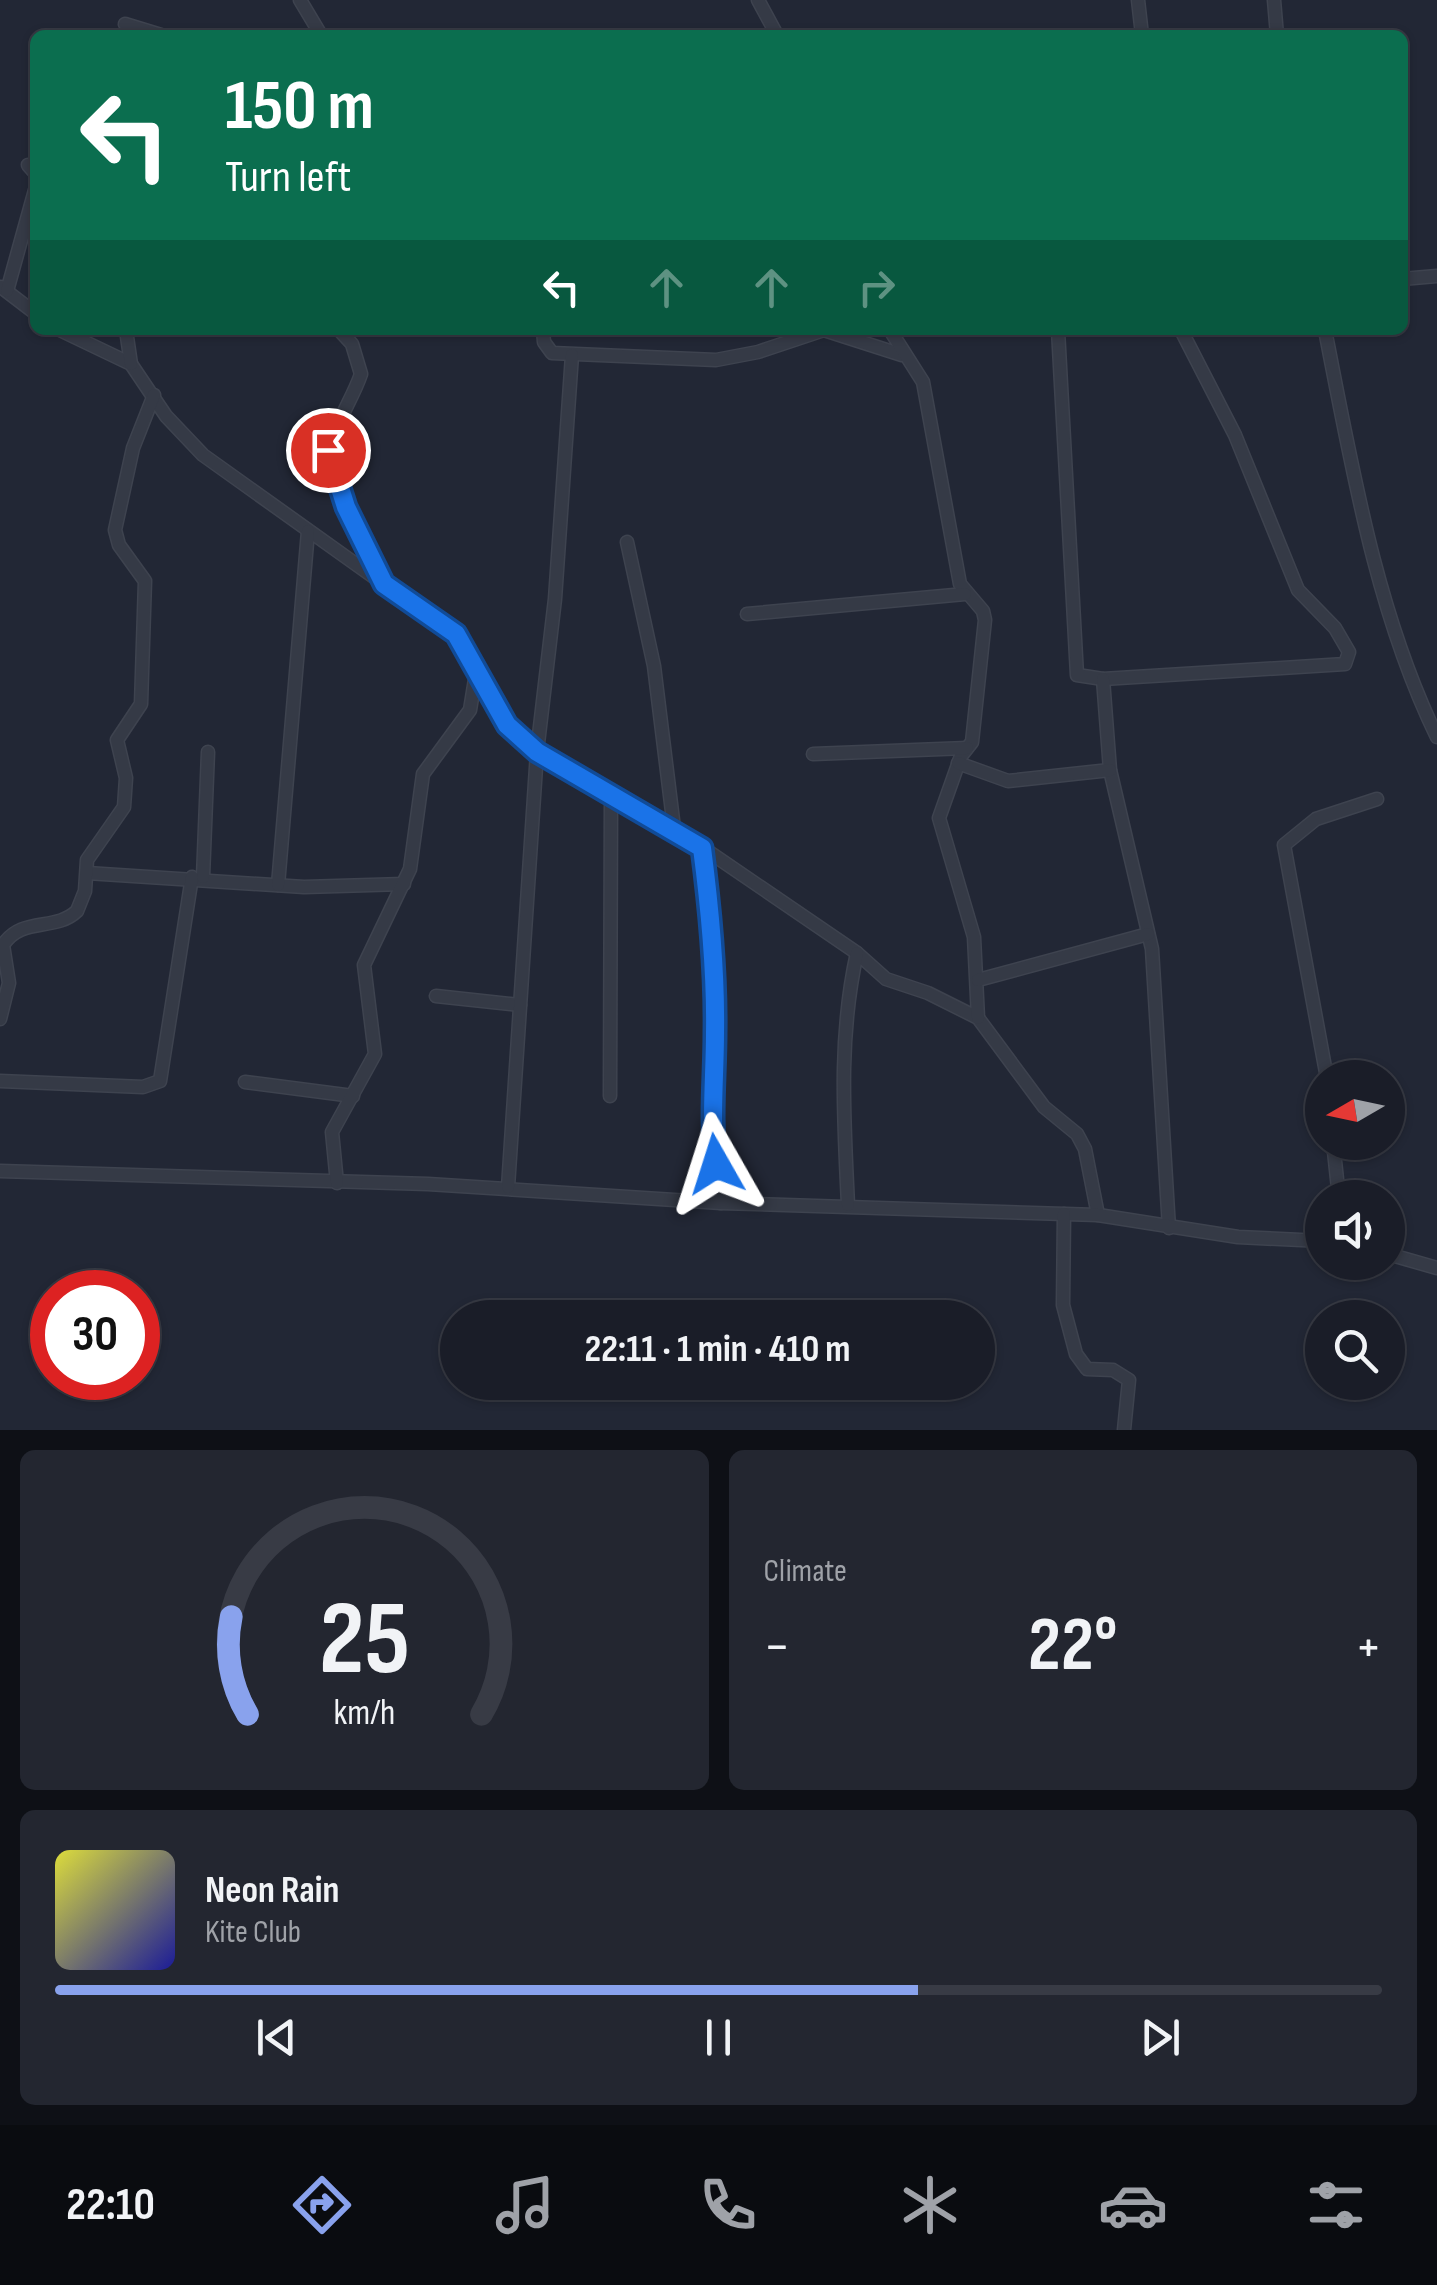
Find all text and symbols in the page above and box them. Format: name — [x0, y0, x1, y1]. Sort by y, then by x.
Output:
text: 150 m — [225, 65, 374, 149]
icon: left — [60, 70, 190, 200]
text: Turn left — [225, 150, 351, 205]
icon: left — [534, 260, 589, 315]
icon: ahead — [639, 260, 694, 315]
icon: ahead — [744, 260, 799, 315]
icon: right — [849, 260, 904, 315]
pin — [286, 408, 371, 493]
icon: arrive — [301, 423, 356, 478]
north arrow — [1305, 1060, 1405, 1160]
map controls — [1305, 1060, 1405, 1400]
position arrow — [664, 1112, 768, 1216]
button: sound — [1305, 1180, 1405, 1280]
speed limit sign: 30 — [30, 1270, 160, 1400]
button: search — [1305, 1300, 1405, 1400]
text: 22:11 · 1 min · 410 m — [585, 1327, 850, 1372]
text: Climate — [764, 1552, 847, 1591]
text: 25 — [319, 1578, 410, 1703]
text: 22° — [1028, 1601, 1117, 1692]
text: − — [764, 1614, 790, 1681]
text: + — [1355, 1614, 1382, 1681]
text: km/h — [333, 1692, 395, 1735]
text: Neon Rain — [205, 1868, 339, 1913]
text: Kite Club — [205, 1913, 301, 1952]
icon: previous — [249, 2010, 304, 2065]
icon: pause — [691, 2010, 746, 2065]
icon: next — [1133, 2010, 1188, 2065]
icon: directions — [287, 2170, 357, 2240]
icon: music — [490, 2170, 560, 2240]
icon: phone — [693, 2170, 763, 2240]
icon: climate — [895, 2170, 965, 2240]
icon: car — [1098, 2170, 1168, 2240]
icon: filters — [1301, 2170, 1371, 2240]
text: 22:10 — [66, 2178, 155, 2233]

